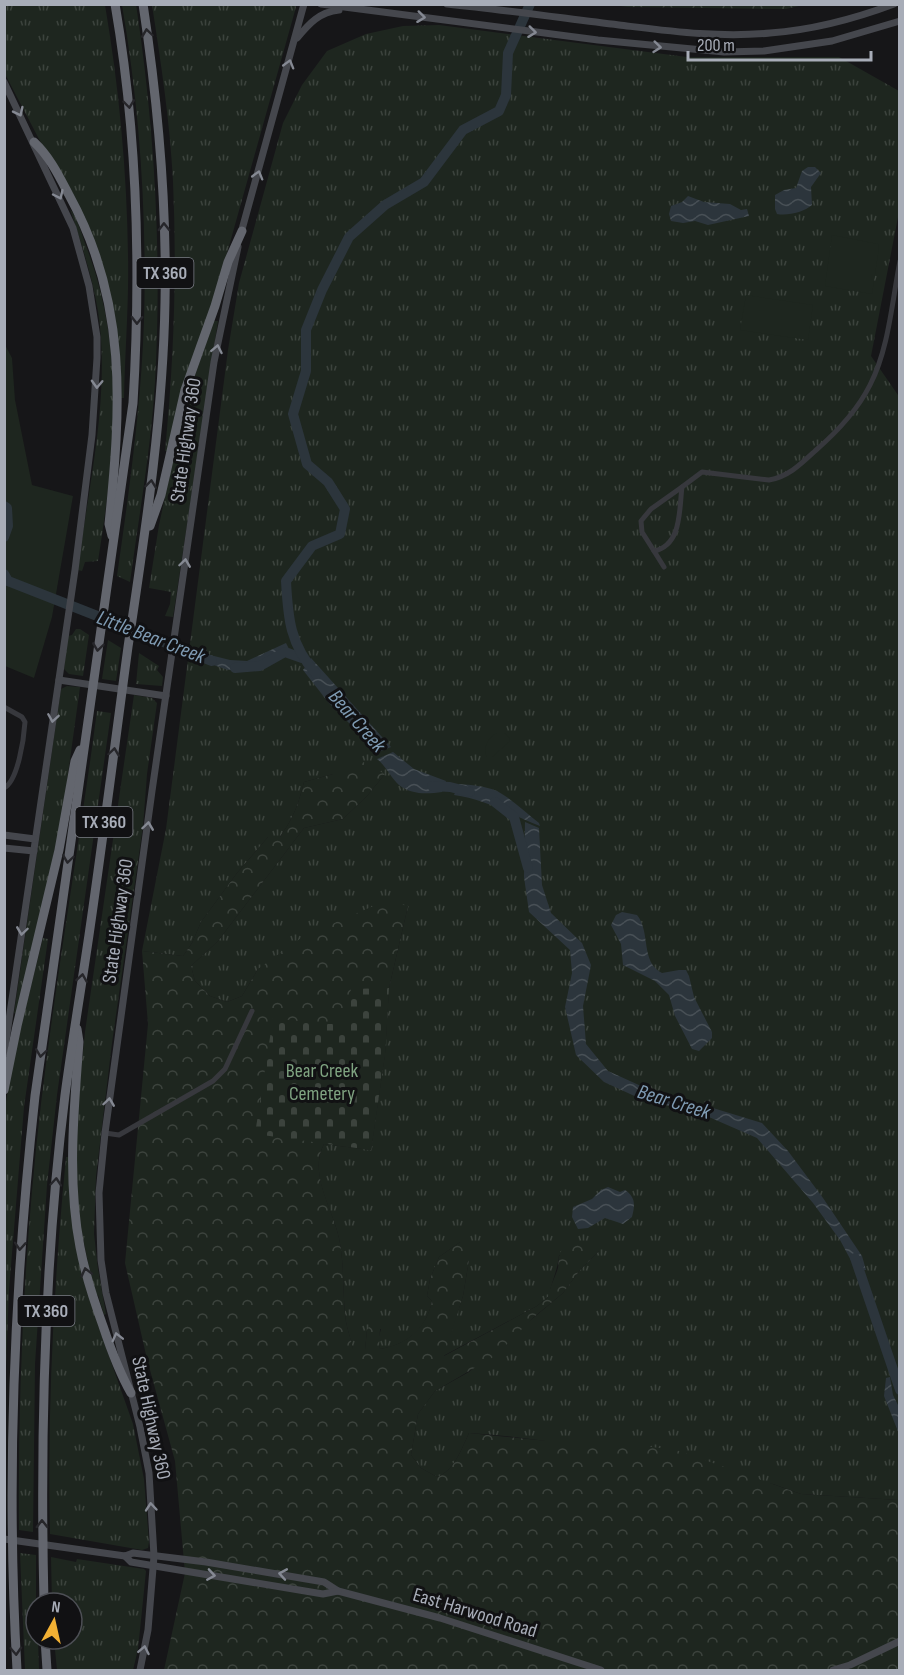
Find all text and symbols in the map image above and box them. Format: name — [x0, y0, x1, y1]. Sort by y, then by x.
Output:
one-way arrow — [416, 11, 425, 23]
scale bar — [688, 24, 871, 62]
one-way arrow — [528, 25, 537, 37]
one-way arrow — [141, 28, 154, 38]
text: 200 m — [697, 35, 735, 56]
one-way arrow — [652, 40, 661, 52]
one-way arrow — [282, 59, 294, 70]
one-way arrow — [122, 99, 135, 109]
one-way arrow — [12, 105, 24, 116]
one-way arrow — [251, 170, 263, 181]
one-way arrow — [51, 188, 63, 199]
one-way arrow — [158, 222, 170, 231]
road number: TX 360 — [136, 258, 194, 288]
one-way arrow — [131, 315, 144, 324]
one-way arrow — [210, 345, 223, 355]
street label: State Highway 360 — [165, 376, 207, 504]
one-way arrow — [90, 380, 103, 389]
one-way arrow — [144, 480, 156, 489]
one-way arrow — [179, 558, 191, 568]
water label: Little Bear Creek — [93, 605, 210, 670]
one-way arrow — [93, 642, 105, 652]
water label: Bear Creek — [323, 685, 392, 758]
one-way arrow — [48, 713, 60, 722]
one-way arrow — [107, 747, 119, 756]
road number: TX 360 — [76, 807, 132, 837]
one-way arrow — [141, 821, 153, 830]
one-way arrow — [62, 855, 74, 864]
street label: State Highway 360 — [97, 857, 139, 985]
one-way arrow — [17, 927, 29, 936]
one-way arrow — [76, 973, 88, 982]
one-way arrow — [35, 1048, 47, 1057]
park label: Bear Creek Cemetery — [286, 1059, 359, 1106]
water label: Bear Creek — [635, 1079, 715, 1125]
one-way arrow — [102, 1098, 115, 1107]
one-way arrow — [49, 1177, 62, 1187]
one-way arrow — [14, 1242, 27, 1251]
one-way arrow — [80, 1268, 93, 1278]
road number: TX 360 — [18, 1296, 74, 1326]
one-way arrow — [111, 1332, 124, 1342]
street label: State Highway 360 — [126, 1354, 176, 1482]
one-way arrow — [145, 1503, 158, 1512]
one-way arrow — [36, 1519, 48, 1528]
one-way arrow — [206, 1568, 216, 1581]
one-way arrow — [278, 1569, 288, 1581]
street label: East Harwood Road — [410, 1583, 540, 1643]
north arrow — [24, 1591, 84, 1651]
text: N — [50, 1598, 61, 1618]
one-way arrow — [137, 1645, 150, 1655]
one-way arrow — [9, 1647, 22, 1656]

